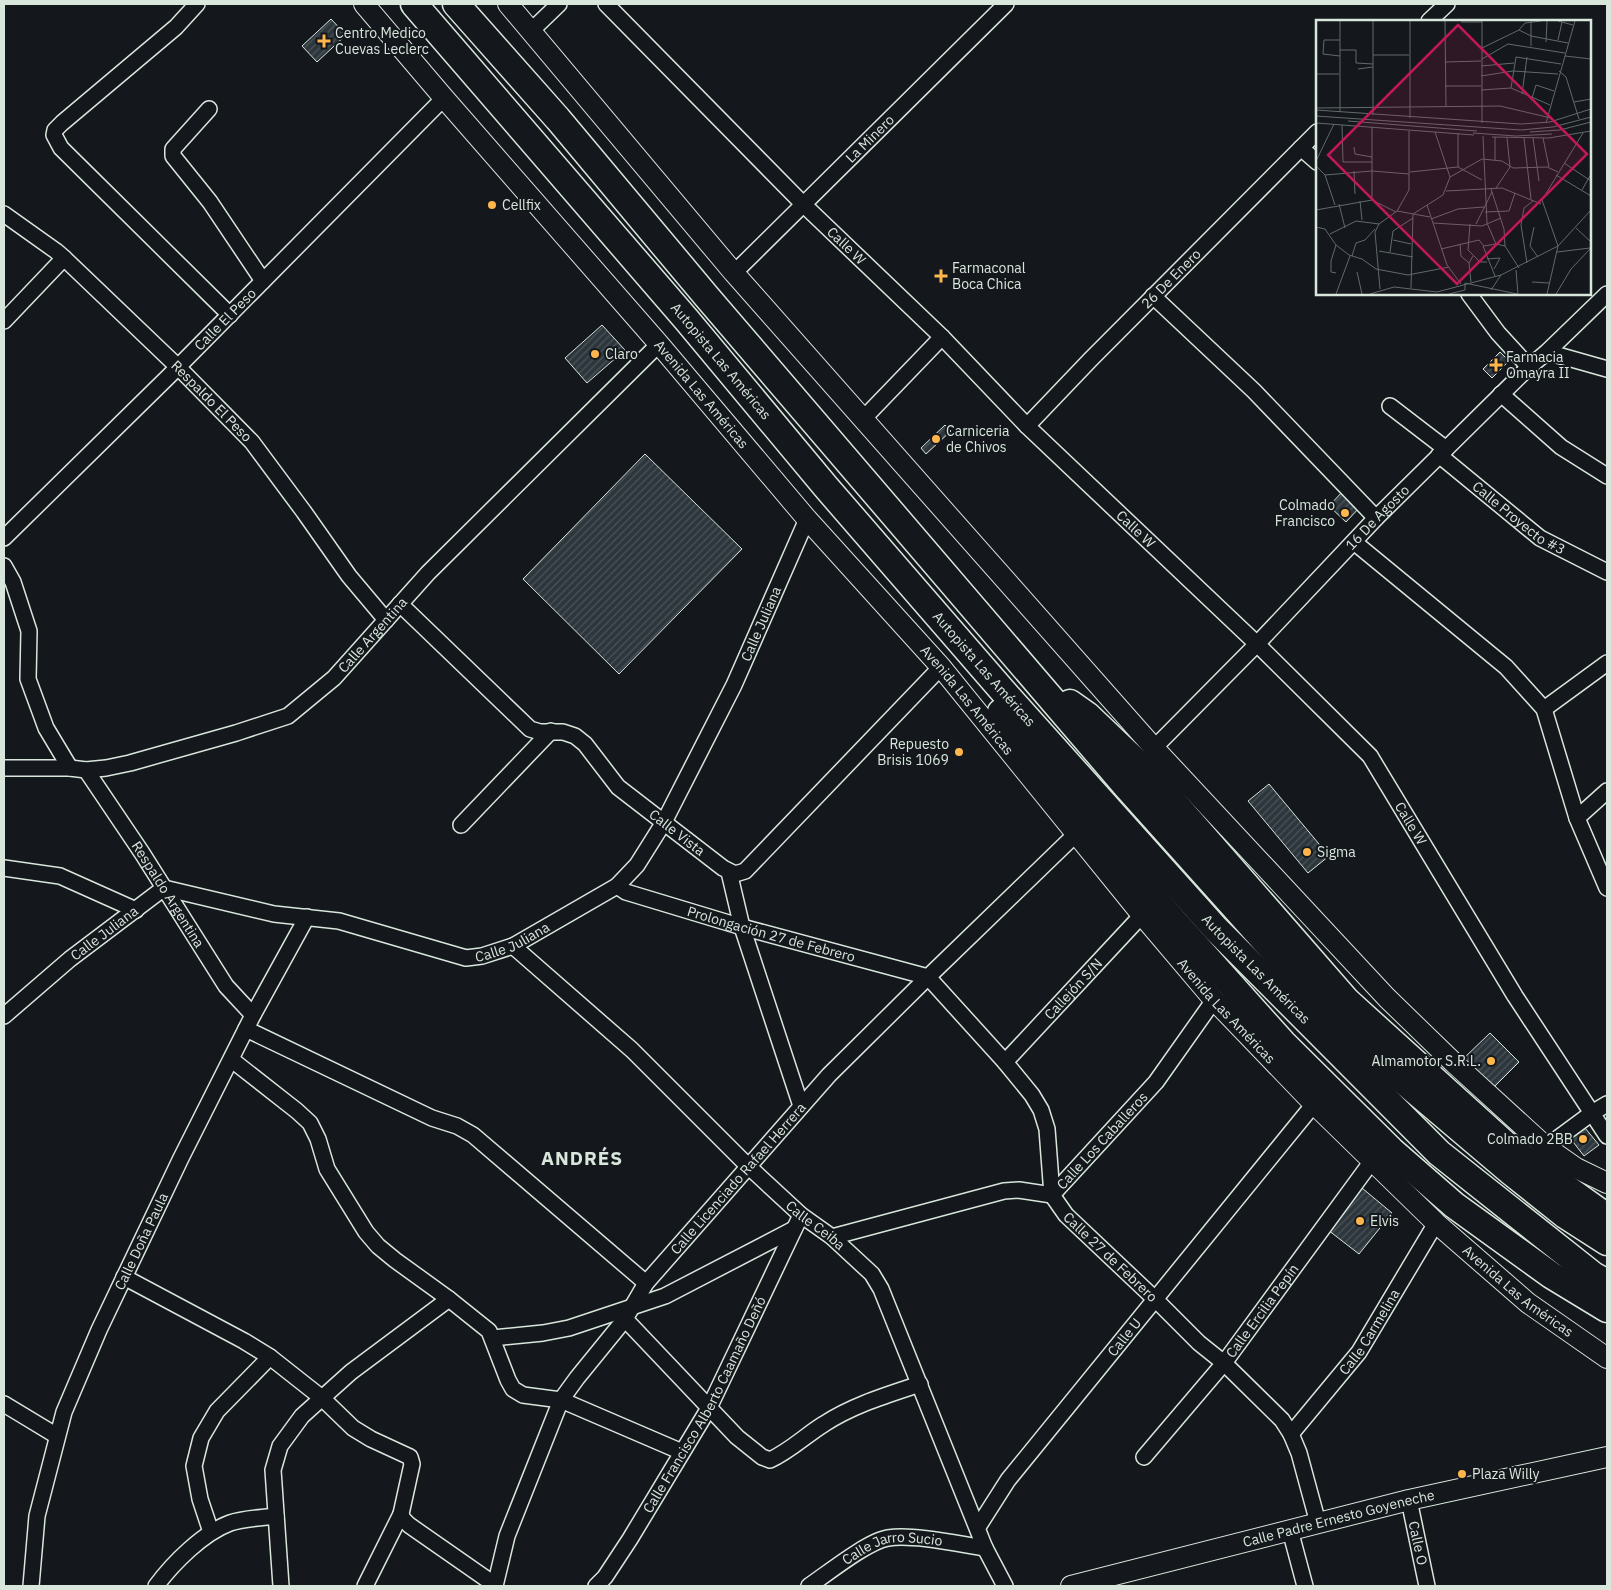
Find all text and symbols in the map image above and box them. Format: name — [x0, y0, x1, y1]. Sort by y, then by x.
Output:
inset map — [1316, 20, 1591, 295]
place label: Centro Medico Cuevas Leclerc — [335, 24, 429, 58]
marker: Centro Medico Cuevas Leclerc — [317, 34, 331, 48]
street label: La Minero — [842, 111, 898, 167]
place label: Cellfix — [502, 196, 541, 214]
marker: Cellfix — [486, 199, 498, 211]
street label: Calle W — [823, 223, 870, 269]
street label: 26 De Enero — [1137, 245, 1205, 312]
place label: Farmaconal Boca Chica — [952, 259, 1026, 293]
marker: Farmaconal Boca Chica — [934, 269, 948, 283]
street label: Calle El Peso — [190, 284, 260, 354]
street label: Autopista Las Américas — [667, 299, 775, 424]
street label: Avenida Las Américas — [650, 336, 753, 453]
place label: Claro — [605, 345, 638, 363]
marker: Claro — [589, 348, 601, 360]
place label: Farmacia Omayra II — [1506, 348, 1570, 382]
street label: Respaldo El Peso — [167, 356, 256, 446]
marker: Farmacia Omayra II — [1490, 359, 1502, 371]
place label: Carniceria de Chivos — [946, 422, 1010, 456]
marker: Carniceria de Chivos — [930, 433, 942, 445]
street label: Calle Proyecto #3 — [1469, 477, 1568, 558]
street label: 16 De Agosto — [1341, 481, 1413, 554]
place label: Colmado Francisco — [1275, 496, 1335, 530]
street label: Calle W — [1112, 506, 1159, 552]
marker: Colmado Francisco — [1339, 507, 1351, 519]
street label: Calle Juliana — [737, 583, 786, 664]
street label: Calle Argentina — [334, 593, 411, 677]
street label: Autopista Las Américas — [929, 608, 1040, 730]
street label: Avenida Las Américas — [917, 641, 1018, 759]
place label: Repuesto Brisis 1069 — [877, 735, 949, 769]
marker: Repuesto Brisis 1069 — [953, 746, 965, 758]
street label: Calle W — [1391, 799, 1431, 849]
street label: Calle Vista — [645, 805, 709, 860]
street label: Respaldo Argentina — [128, 838, 209, 951]
place label: Sigma — [1317, 843, 1356, 861]
marker: Sigma — [1301, 846, 1313, 858]
street label: Calle Juliana — [67, 902, 142, 965]
street label: Prolongación 27 de Febrero — [685, 902, 857, 966]
street label: Autopista Las Américas — [1198, 910, 1314, 1028]
street label: Calle Juliana — [474, 918, 553, 966]
street label: Callejón S/N — [1040, 954, 1106, 1023]
street label: Avenida Las Américas — [1173, 954, 1279, 1068]
place label: Almamotor S.R.L. — [1371, 1052, 1481, 1070]
marker: Almamotor S.R.L. — [1485, 1055, 1497, 1067]
street label: Calle Los Caballeros — [1053, 1088, 1152, 1193]
street label: Calle Licenciado Rafael Herrera — [666, 1098, 810, 1258]
place label: Colmado 2BB — [1487, 1130, 1573, 1148]
marker: Colmado 2BB — [1577, 1133, 1589, 1145]
district label: ANDRÉS — [541, 1146, 623, 1170]
street label: Calle Doña Paula — [110, 1189, 172, 1293]
street label: Calle Ceiba — [782, 1197, 849, 1254]
street label: Calle 27 de Febrero — [1060, 1208, 1161, 1306]
place label: Elvis — [1370, 1212, 1399, 1230]
marker: Elvis — [1354, 1215, 1366, 1227]
street label: Avenida Las Américas — [1459, 1241, 1577, 1341]
street label: Calle Ercilia Pepín — [1222, 1260, 1303, 1361]
street label: Calle Carmelina — [1335, 1285, 1404, 1378]
street label: Calle Francisco Alberto Caamaño Deñó — [639, 1293, 770, 1516]
street label: Calle U — [1103, 1314, 1145, 1360]
place label: Plaza Willy — [1472, 1465, 1539, 1483]
marker: Plaza Willy — [1456, 1468, 1468, 1480]
street label: Calle Padre Ernesto Goyeneche — [1241, 1486, 1436, 1551]
street label: Calle O — [1405, 1519, 1431, 1567]
street label: Calle Jarro Sucio — [838, 1528, 944, 1569]

